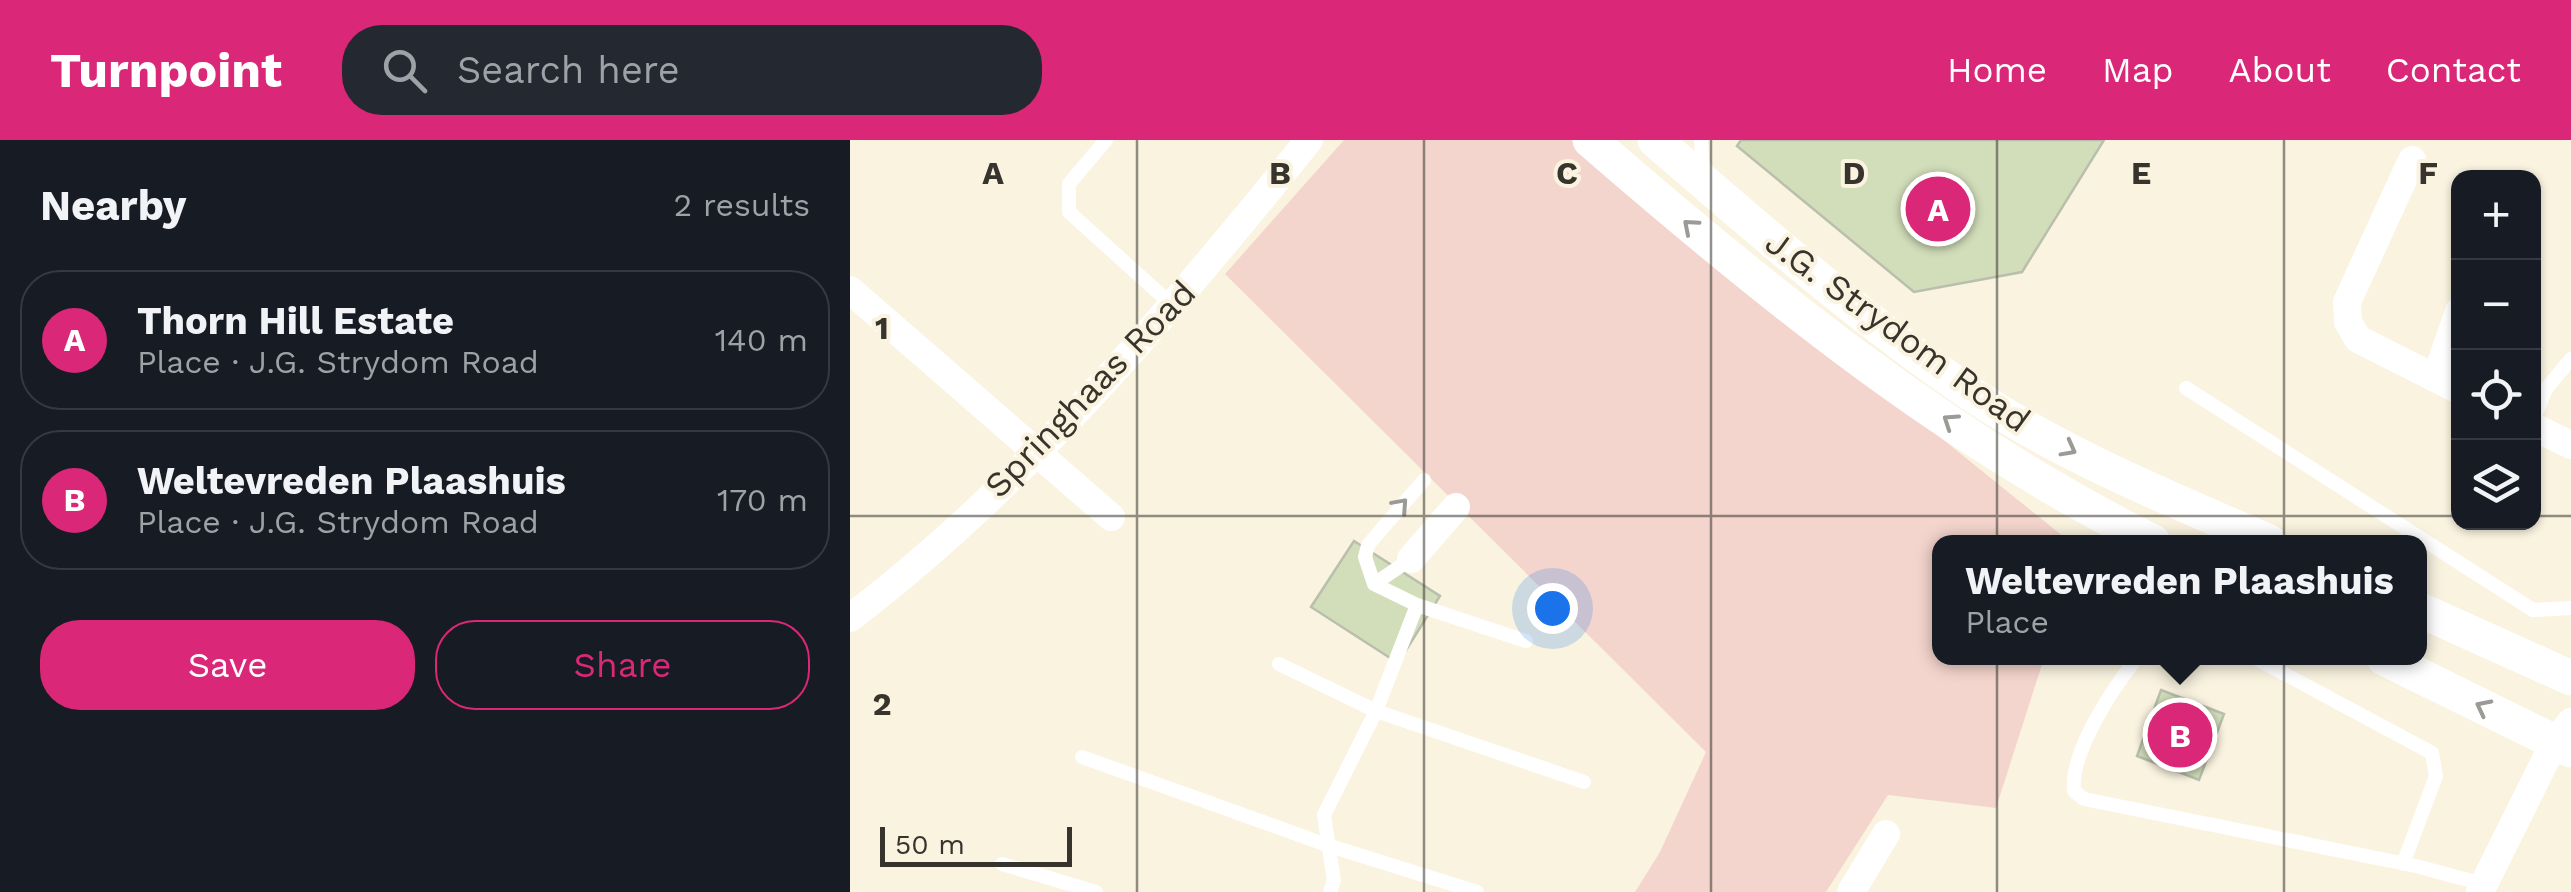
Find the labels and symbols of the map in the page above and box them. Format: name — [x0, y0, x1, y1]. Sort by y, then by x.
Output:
text: A — [982, 154, 1004, 192]
text: B — [1269, 154, 1291, 192]
text: C — [1556, 154, 1578, 192]
text: D — [1843, 154, 1865, 192]
text: E — [2131, 154, 2151, 192]
text: F — [2418, 154, 2438, 192]
pin: A — [1906, 172, 1970, 246]
one-way arrow — [1683, 220, 1702, 238]
street label: J.G. Strydom Road — [1757, 221, 2039, 441]
street label: Springhaas Road — [976, 272, 1204, 506]
text: 1 — [875, 309, 889, 347]
one-way arrow — [1942, 415, 1961, 433]
one-way arrow — [2058, 437, 2076, 457]
one-way arrow — [1389, 498, 1407, 517]
your location — [1527, 583, 1578, 634]
text: 2 — [872, 685, 892, 723]
pin: B — [2148, 698, 2212, 772]
one-way arrow — [2476, 700, 2494, 719]
scale bar — [880, 822, 1072, 866]

